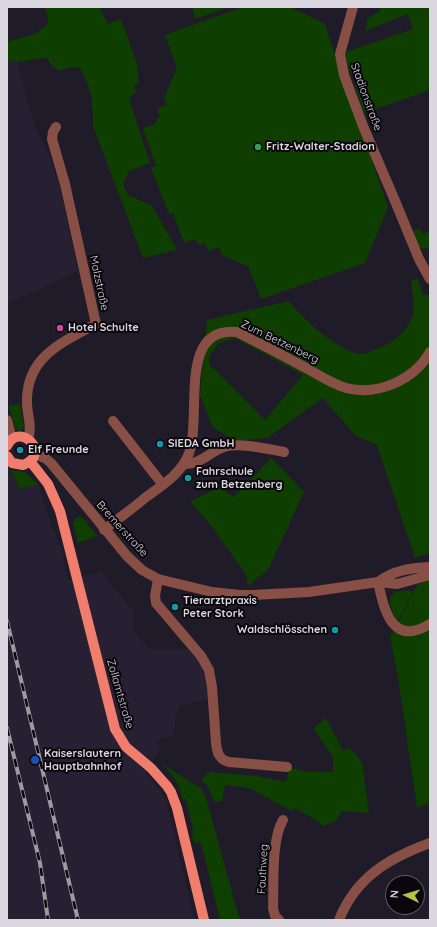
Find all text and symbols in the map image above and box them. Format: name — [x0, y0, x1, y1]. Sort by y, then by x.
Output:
street label: Stadionstraße — [348, 61, 384, 133]
place label: Fritz-Walter-Stadion — [266, 140, 375, 154]
marker: Fritz-Walter-Stadion — [253, 142, 263, 152]
street label: Malzstraße — [87, 254, 111, 312]
street label: Zum Betzenberg — [239, 317, 321, 367]
place label: Hotel Schulte — [68, 321, 139, 335]
marker: Hotel Schulte — [55, 323, 65, 333]
place label: SIEDA GmbH — [168, 437, 234, 451]
marker: SIEDA GmbH — [155, 439, 165, 449]
place label: Elf Freunde — [28, 443, 89, 457]
marker: Elf Freunde — [15, 445, 25, 455]
place label: Fahrschule zum Betzenberg — [196, 465, 282, 491]
marker: Fahrschule zum Betzenberg — [183, 473, 193, 483]
street label: Bremerstraße — [94, 498, 150, 560]
place label: Tierarztpraxis Peter Stork — [183, 594, 257, 620]
marker: Tierarztpraxis Peter Stork — [170, 602, 180, 612]
place label: Waldschlösschen — [237, 623, 327, 637]
marker: Waldschlösschen — [330, 625, 340, 635]
street label: Zollamtstraße — [104, 658, 136, 730]
place label: Kaiserslautern Hauptbahnhof — [44, 747, 122, 773]
marker: Kaiserslautern Hauptbahnhof — [29, 754, 41, 766]
street label: Fauthweg — [255, 844, 271, 894]
north arrow — [385, 875, 425, 915]
text: N — [387, 889, 401, 899]

